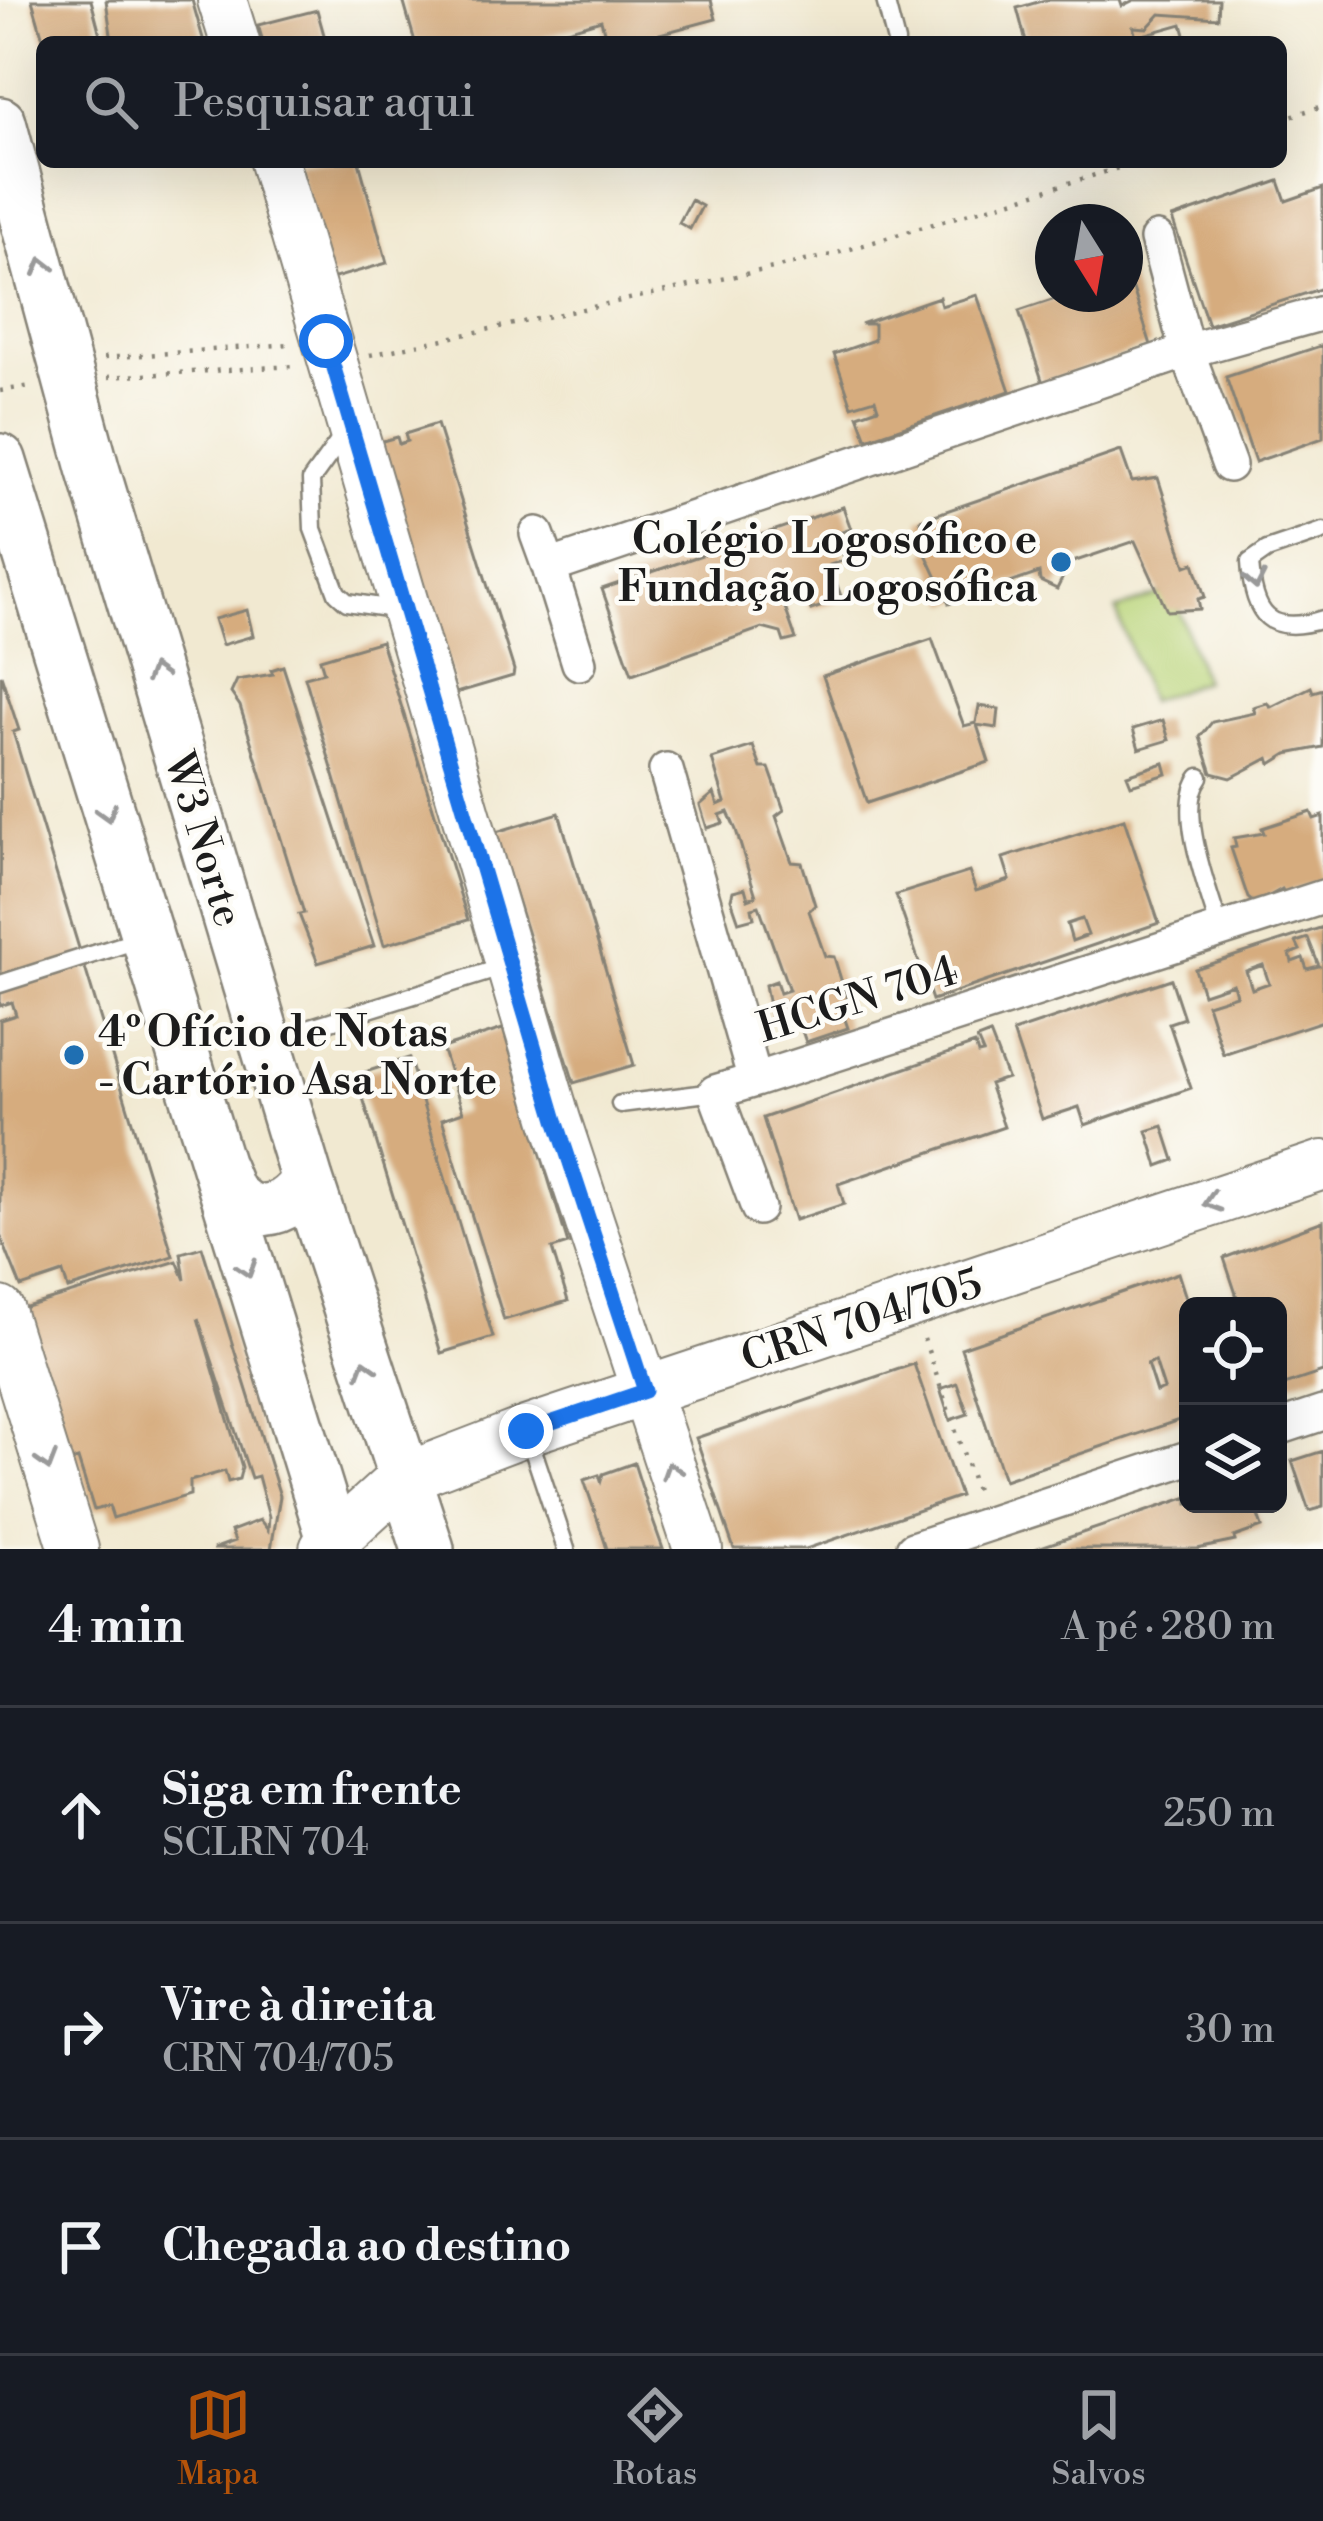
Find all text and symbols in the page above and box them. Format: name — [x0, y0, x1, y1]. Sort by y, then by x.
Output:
search box — [36, 36, 1287, 168]
icon: search — [78, 69, 144, 135]
text: Pesquisar aqui — [174, 74, 475, 131]
north arrow — [1035, 204, 1143, 312]
one-way arrow — [32, 257, 57, 277]
route start — [299, 314, 353, 368]
place label: Colégio Logosófico e Fundação Logosófica — [618, 514, 1037, 615]
marker: Colégio Logosófico e Fundação Logosófica — [1048, 549, 1074, 575]
one-way arrow — [1241, 571, 1267, 591]
one-way arrow — [144, 663, 169, 684]
street label: W3 Norte — [150, 744, 254, 933]
one-way arrow — [93, 802, 118, 823]
street label: HCGN 704 — [751, 945, 964, 1056]
place label: 4º Ofício de Notas - Cartório Asa Norte — [98, 1007, 497, 1108]
marker: 4º Ofício de Notas - Cartório Asa Norte — [61, 1042, 87, 1068]
one-way arrow — [1202, 1188, 1223, 1213]
one-way arrow — [233, 1258, 258, 1279]
street label: CRN 704/705 — [735, 1258, 989, 1385]
map controls — [1179, 1297, 1287, 1513]
button: locate — [1179, 1297, 1287, 1405]
one-way arrow — [355, 1358, 380, 1379]
route end — [499, 1404, 553, 1458]
button: layers — [1179, 1405, 1287, 1513]
one-way arrow — [33, 1451, 58, 1472]
one-way arrow — [661, 1460, 686, 1481]
text: 4 min — [48, 1595, 184, 1659]
text: A pé · 280 m — [1061, 1603, 1275, 1652]
text: Siga em frente — [162, 1762, 462, 1819]
icon: ahead — [48, 1782, 114, 1848]
text: 250 m — [1163, 1790, 1275, 1839]
text: SCLRN 704 — [162, 1819, 369, 1868]
text: Vire à direita — [162, 1978, 435, 2035]
icon: right — [48, 1998, 114, 2064]
text: 30 m — [1185, 2006, 1275, 2055]
text: CRN 704/705 — [162, 2035, 394, 2084]
icon: arrive — [48, 2214, 114, 2280]
text: Chegada ao destino — [162, 2218, 571, 2275]
tab: Mapa — [177, 2382, 259, 2495]
tab: Rotas — [613, 2382, 697, 2495]
tab: Salvos — [1052, 2382, 1146, 2495]

